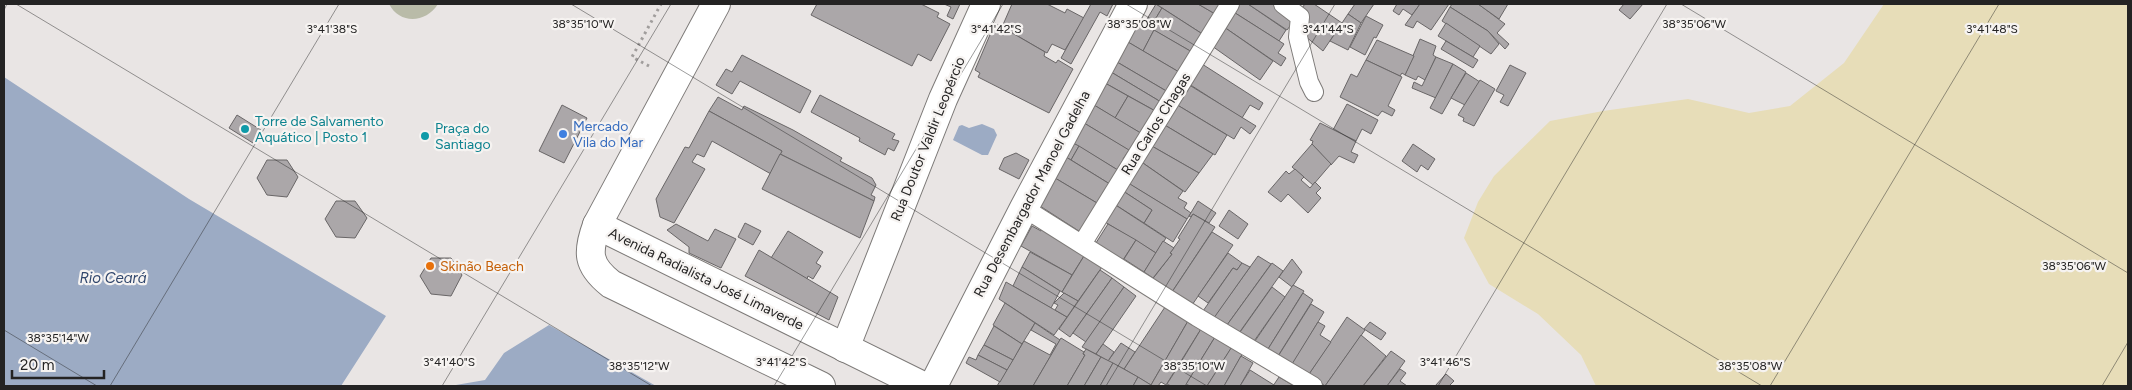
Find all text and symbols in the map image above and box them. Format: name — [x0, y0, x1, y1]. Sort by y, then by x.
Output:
text: 38°35'10"W — [552, 17, 615, 31]
text: 38°35'08"W — [1107, 17, 1172, 31]
text: 38°35'06"W — [1662, 17, 1726, 31]
text: 3°41'38"S — [307, 22, 357, 36]
text: 3°41'42"S — [970, 22, 1022, 36]
text: 3°41'44"S — [1302, 22, 1354, 36]
text: 3°41'48"S — [1966, 22, 2018, 36]
street label: Rua Doutor Valdir Leopércio — [887, 54, 969, 224]
street label: Rua Carlos Chagas — [1118, 70, 1194, 178]
street label: Rua Desembargador Manoel Gadelha — [970, 88, 1094, 300]
place label: Torre de Salvamento Aquático | Posto 1 — [255, 113, 384, 146]
place label: Mercado Vila do Mar — [573, 118, 643, 151]
place label: Praça do Santiago — [435, 120, 491, 153]
marker: Torre de Salvamento Aquático | Posto 1 — [239, 123, 251, 135]
marker: Mercado Vila do Mar — [557, 128, 569, 140]
marker: Praça do Santiago — [419, 130, 431, 142]
street label: Avenida Radialista José Limaverde — [606, 224, 807, 334]
place label: Skinão Beach — [440, 258, 524, 275]
text: 38°35'06"W — [2042, 259, 2106, 273]
marker: Skinão Beach — [424, 260, 436, 272]
water label: Rio Ceará — [79, 269, 147, 287]
text: 38°35'14"W — [27, 331, 89, 345]
scale bar — [12, 348, 105, 380]
text: 3°41'40"S — [423, 355, 475, 369]
text: 3°41'42"S — [755, 355, 807, 369]
text: 3°41'46"S — [1419, 355, 1471, 369]
text: 20 m — [20, 356, 54, 374]
text: 38°35'12"W — [608, 359, 670, 373]
text: 38°35'10"W — [1163, 359, 1226, 373]
text: 38°35'08"W — [1718, 359, 1783, 373]

